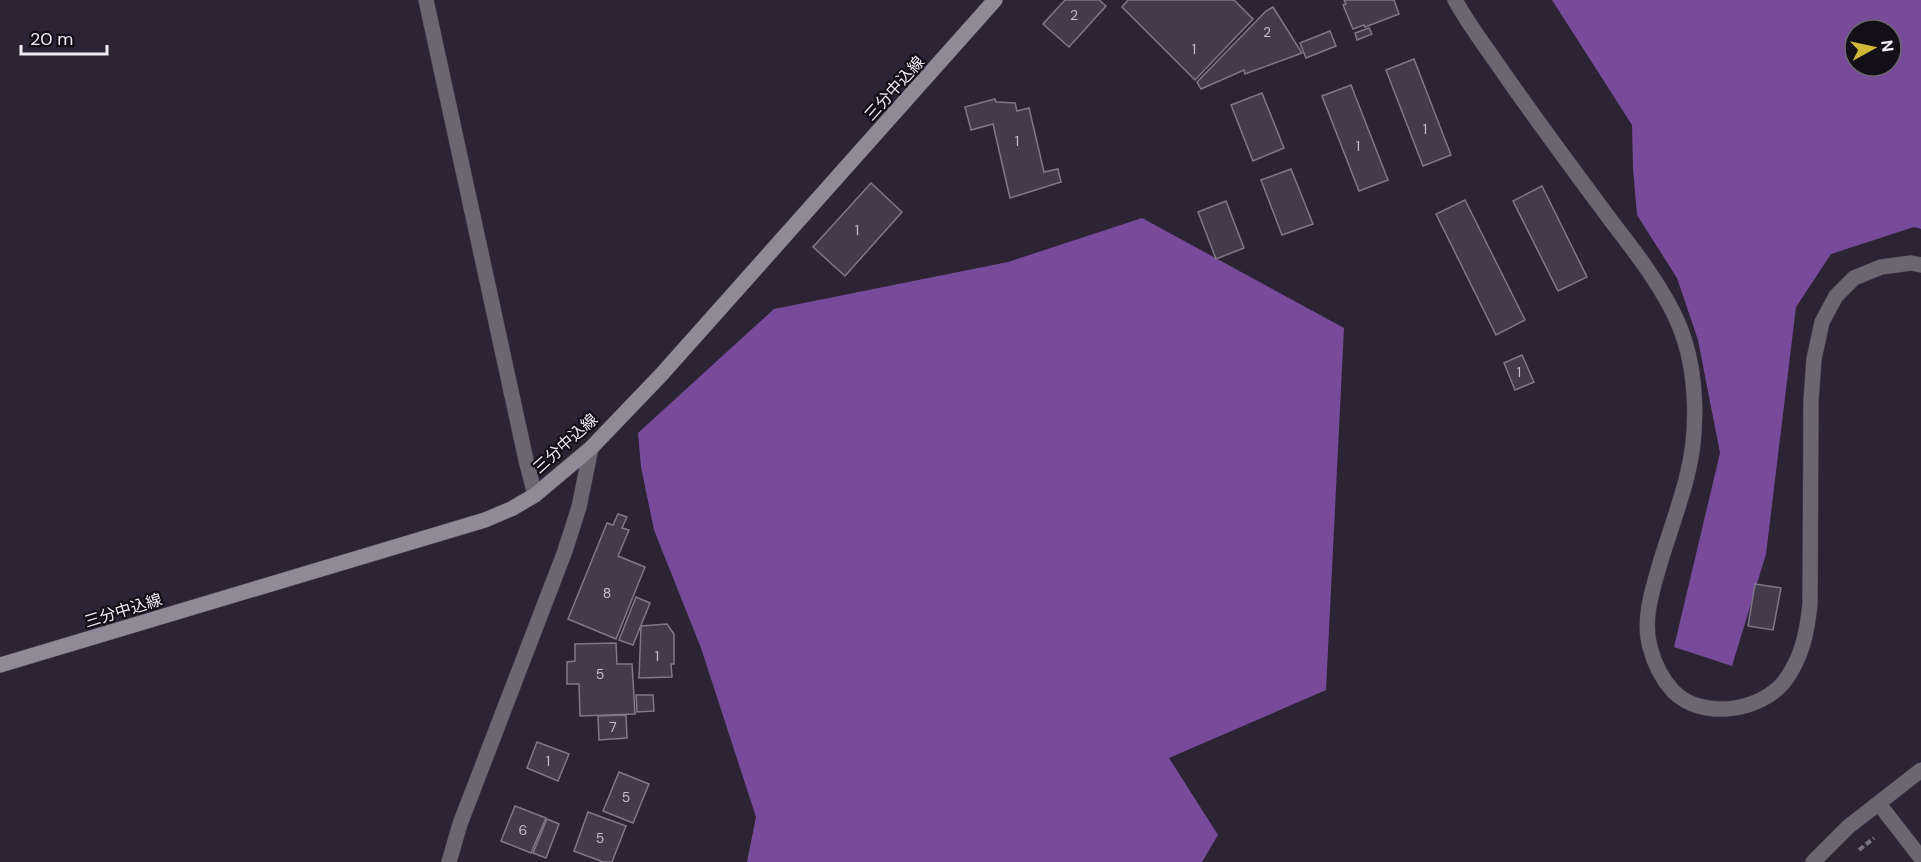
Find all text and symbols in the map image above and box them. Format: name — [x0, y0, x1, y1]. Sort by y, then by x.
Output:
house number: 2 — [1070, 6, 1078, 24]
scale bar — [21, 18, 106, 56]
north arrow — [1843, 18, 1903, 78]
house number: 2 — [1263, 23, 1271, 41]
text: 20 m — [30, 27, 73, 51]
text: N — [1876, 39, 1899, 53]
house number: 1 — [1192, 40, 1196, 58]
street label: 三分中込線 — [860, 52, 929, 125]
house number: 1 — [1423, 120, 1427, 138]
house number: 1 — [1015, 132, 1019, 150]
house number: 1 — [1356, 137, 1360, 155]
house number: 1 — [855, 221, 859, 239]
house number: 1 — [1517, 363, 1521, 381]
street label: 三分中込線 — [529, 409, 602, 478]
house number: 8 — [603, 584, 611, 602]
street label: 三分中込線 — [82, 589, 164, 632]
house number: 1 — [655, 647, 659, 665]
house number: 5 — [596, 665, 604, 683]
house number: 7 — [609, 718, 617, 736]
house number: 1 — [546, 752, 550, 770]
house number: 5 — [622, 788, 630, 806]
house number: 6 — [519, 821, 527, 839]
house number: 5 — [596, 829, 604, 847]

